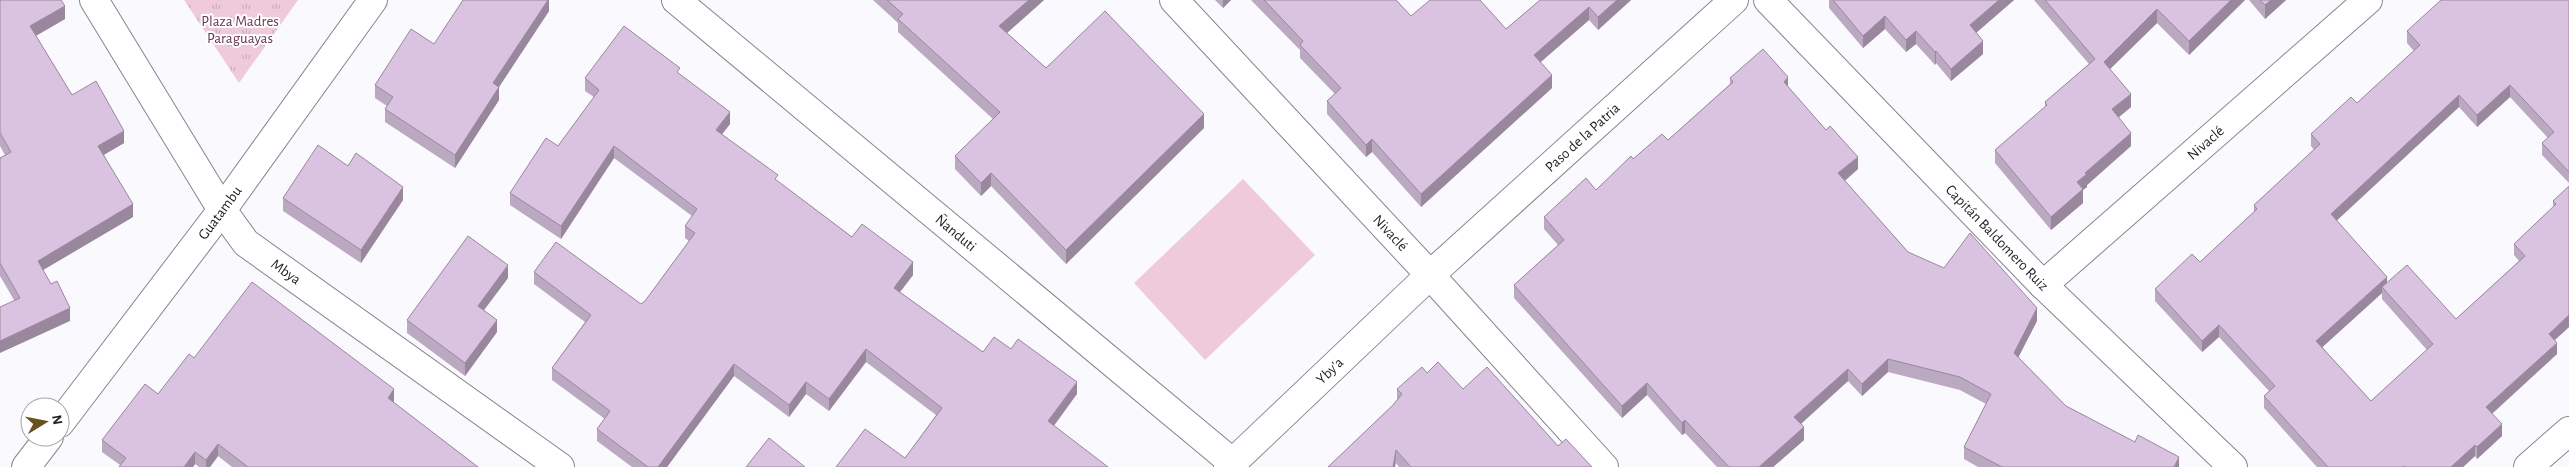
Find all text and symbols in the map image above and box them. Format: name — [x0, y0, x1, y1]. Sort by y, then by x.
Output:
park label: Plaza Madres Paraguayas — [201, 14, 279, 46]
street label: Paso de la Patria — [1542, 100, 1623, 175]
street label: Nivaclé — [2184, 123, 2227, 163]
street label: Capitán Baldomero Ruiz — [1943, 182, 2051, 294]
street label: Guatambu — [195, 183, 245, 242]
street label: Ñanduti — [932, 211, 979, 254]
street label: Nivaclé — [1370, 212, 1411, 254]
street label: Mbya — [268, 256, 303, 288]
street label: Yby'a — [1313, 355, 1346, 387]
north arrow — [20, 397, 70, 447]
text: N — [49, 414, 65, 426]

